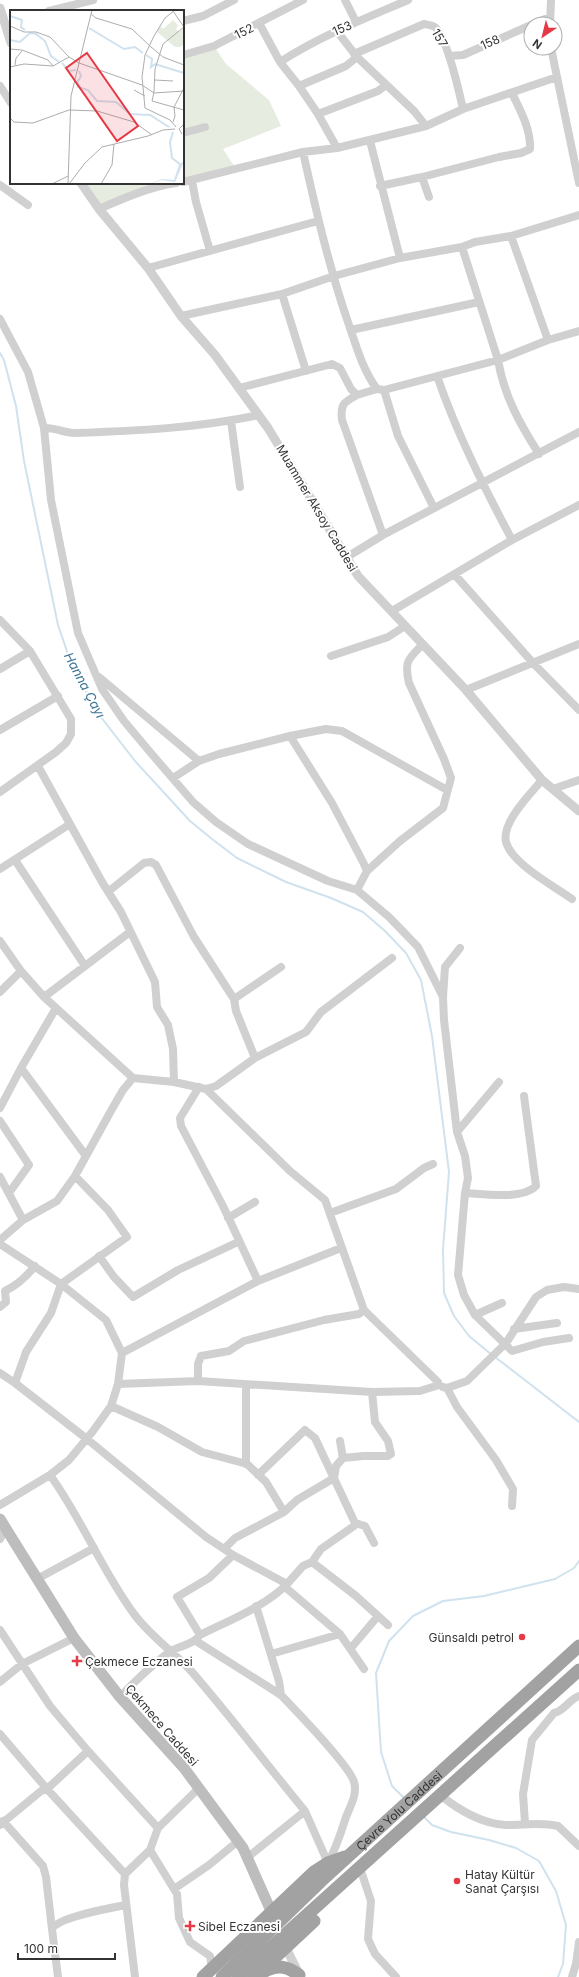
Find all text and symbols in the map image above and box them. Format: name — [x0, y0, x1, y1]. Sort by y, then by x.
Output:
inset map — [10, 10, 184, 184]
north arrow — [523, 16, 563, 56]
street label: 153 — [330, 17, 354, 39]
street label: 152 — [232, 20, 256, 42]
street label: 157 — [429, 26, 451, 50]
street label: 158 — [478, 31, 502, 53]
text: N — [530, 36, 545, 52]
street label: Muammer Aksoy Caddesi — [273, 442, 361, 574]
water label: Hanna Çayı — [61, 649, 109, 721]
place label: Günsaldı petrol — [429, 1630, 514, 1645]
marker: Günsaldı petrol — [517, 1632, 527, 1642]
place label: Çekmece Eczanesi — [85, 1654, 193, 1669]
marker: Çekmece Eczanesi — [72, 1656, 82, 1666]
street label: Çekmece Caddesi — [122, 1681, 202, 1769]
street label: Çevre Yolu Caddesi — [353, 1767, 445, 1853]
place label: Hatay Kültür Sanat Çarşısı — [465, 1867, 539, 1896]
marker: Hatay Kültür Sanat Çarşısı — [452, 1876, 462, 1886]
place label: Sibel Eczanesi — [198, 1919, 280, 1934]
marker: Sibel Eczanesi — [185, 1921, 195, 1931]
scale bar — [18, 1935, 115, 1961]
text: 100 m — [24, 1941, 58, 1956]

